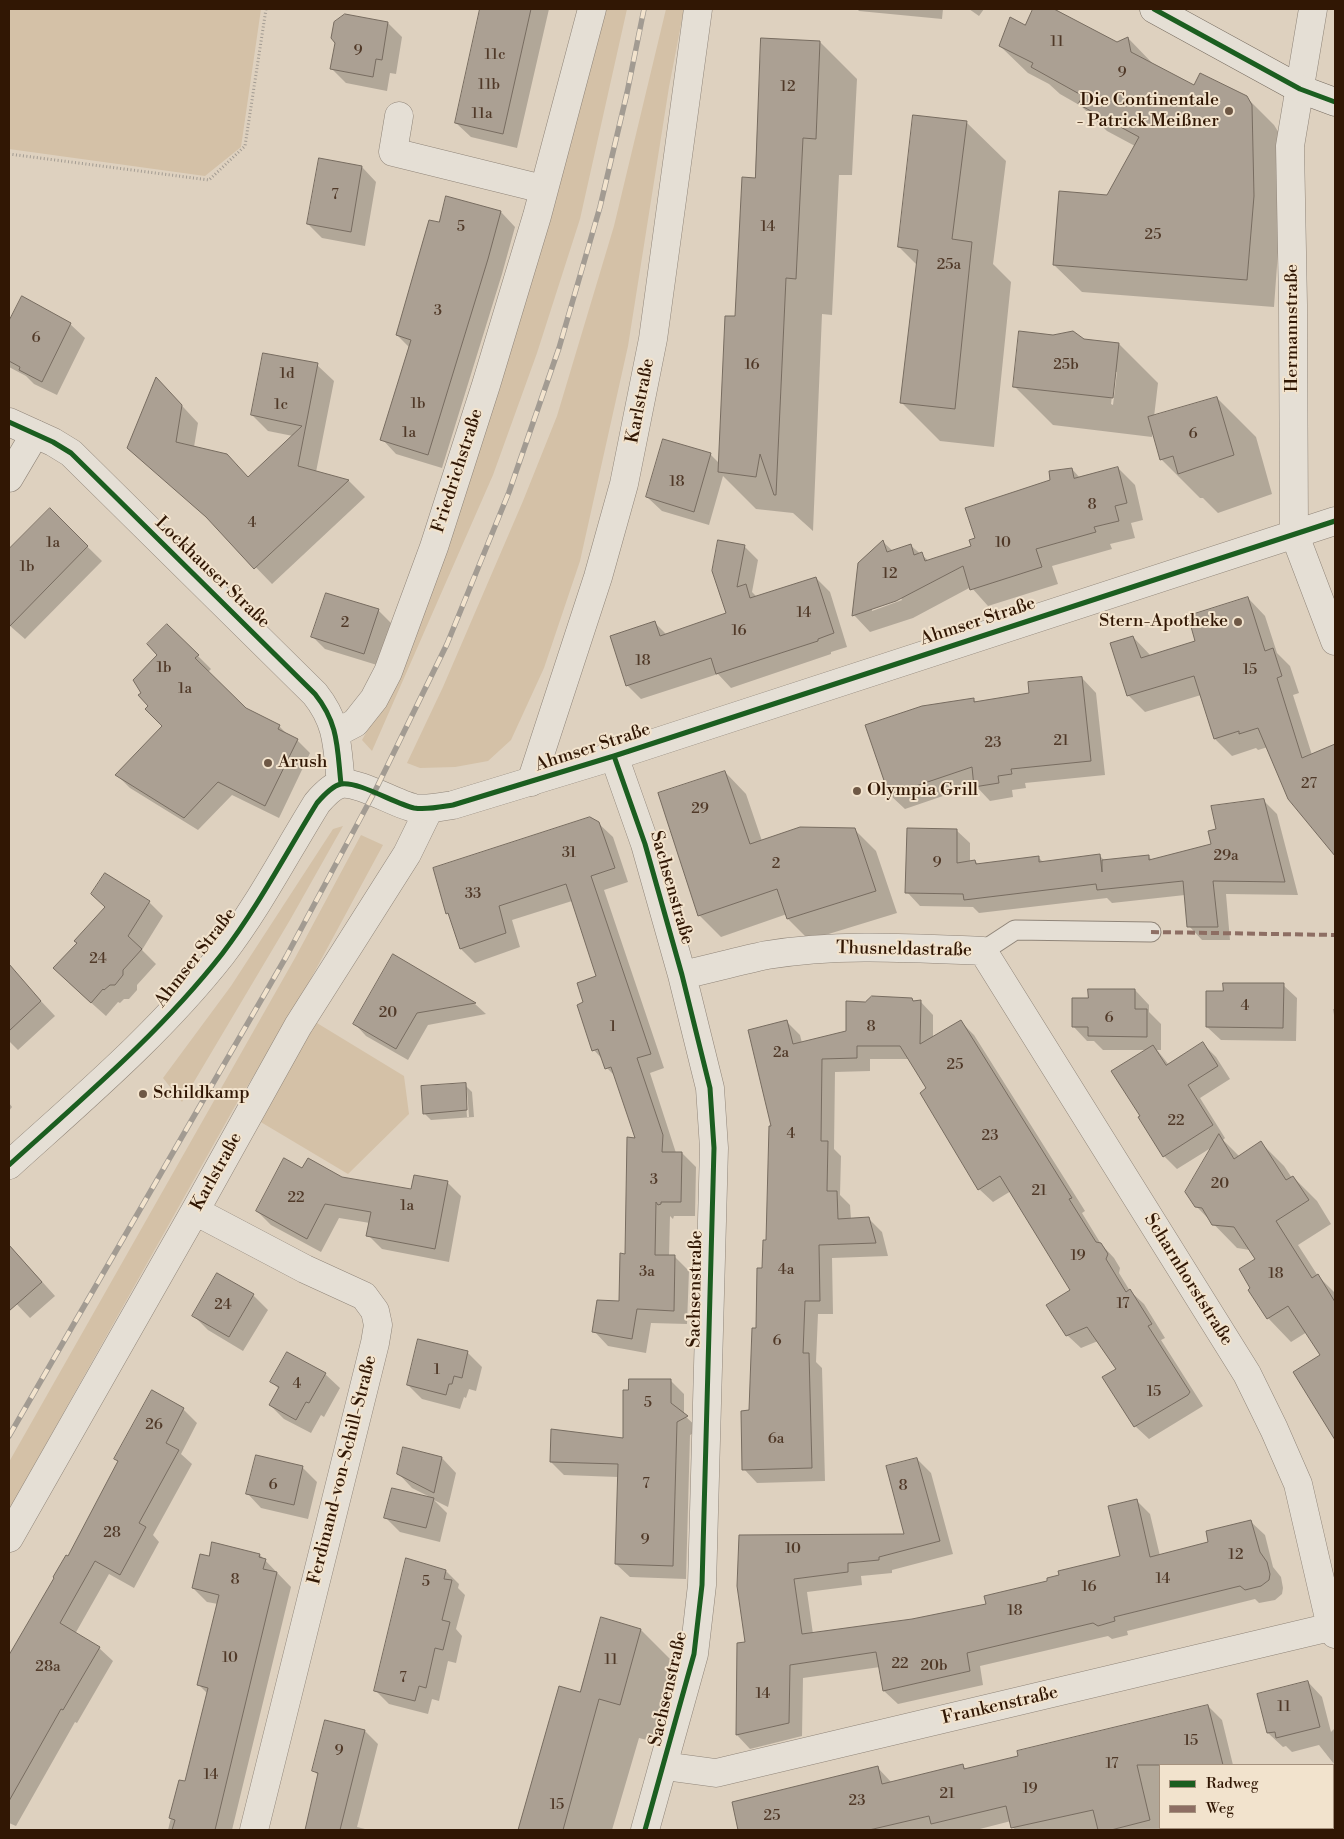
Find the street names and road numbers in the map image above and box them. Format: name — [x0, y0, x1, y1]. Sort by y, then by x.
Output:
street label: Hermannstraße — [1282, 264, 1304, 392]
street label: Karlstraße — [622, 357, 660, 445]
street label: Friedrichstraße — [428, 406, 488, 536]
street label: Lockhauser Straße — [150, 513, 274, 633]
street label: Ahmser Straße — [918, 593, 1038, 651]
street label: Ahmser Straße — [533, 719, 653, 777]
street label: Sachsenstraße — [644, 829, 698, 947]
street label: Ahmser Straße — [151, 904, 241, 1012]
street label: Thusneldastraße — [836, 938, 972, 962]
street label: Karlstraße — [187, 1129, 247, 1215]
street label: Scharnhorststraße — [1139, 1210, 1237, 1350]
street label: Sachsenstraße — [684, 1230, 708, 1348]
street label: Ferdinand-von-Schill-Straße — [304, 1353, 382, 1587]
street label: Sachsenstraße — [645, 1629, 693, 1749]
street label: Frankenstraße — [940, 1682, 1060, 1730]

